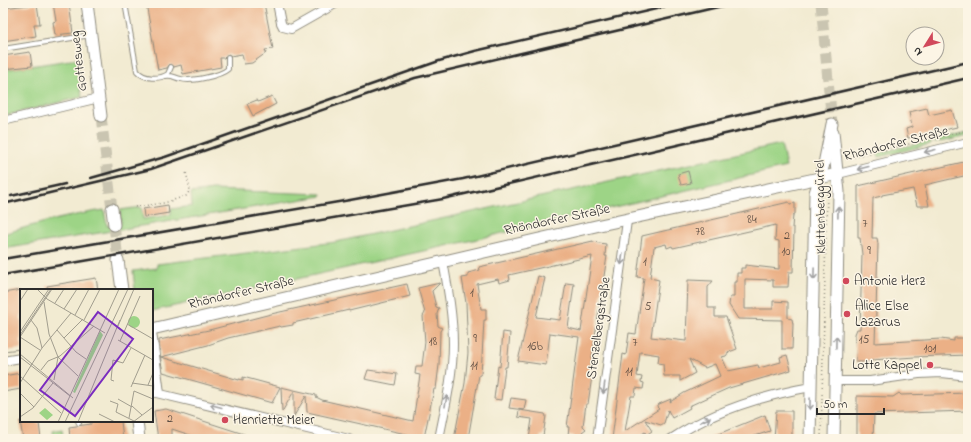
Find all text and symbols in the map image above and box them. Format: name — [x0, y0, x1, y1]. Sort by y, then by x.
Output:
north arrow — [905, 26, 945, 66]
street label: Gottesweg — [65, 30, 94, 92]
text: N — [909, 44, 926, 59]
street label: Rhöndorfer Straße — [841, 121, 952, 167]
one-way arrow — [924, 148, 937, 155]
street label: Klettenberggürtel — [810, 160, 833, 254]
one-way arrow — [857, 165, 870, 172]
street label: Rhöndorfer Straße — [502, 198, 613, 241]
one-way arrow — [835, 206, 842, 219]
house number: 84 — [747, 211, 757, 229]
house number: 7 — [863, 215, 868, 233]
house number: 78 — [695, 223, 705, 241]
house number: 2 — [784, 227, 790, 245]
house number: 9 — [867, 242, 871, 260]
house number: 10 — [781, 243, 791, 261]
one-way arrow — [618, 252, 626, 265]
house number: 1 — [643, 253, 647, 271]
one-way arrow — [810, 267, 817, 280]
street label: Rhöndorfer Straße — [186, 270, 297, 315]
place label: Antonie Herz — [854, 271, 925, 292]
street label: Stenzelbergstraße — [581, 275, 618, 381]
marker: Antonie Herz — [841, 276, 851, 286]
house number: 1 — [470, 284, 474, 302]
inset map — [20, 289, 153, 422]
place label: Alice Else Lazarus — [855, 296, 909, 333]
house number: 5 — [645, 298, 652, 316]
marker: Alice Else Lazarus — [842, 309, 852, 319]
house number: 9 — [473, 330, 477, 348]
house number: 15 — [859, 331, 869, 349]
house number: 18 — [429, 333, 438, 351]
house number: 7 — [633, 334, 638, 352]
one-way arrow — [832, 336, 840, 349]
house number: 16b — [527, 338, 543, 356]
house number: 101 — [924, 340, 937, 358]
place label: Lotte Kappel — [852, 355, 922, 376]
house number: 11 — [470, 357, 478, 375]
marker: Lotte Kappel — [925, 360, 935, 370]
house number: 11 — [625, 363, 633, 381]
one-way arrow — [600, 381, 608, 394]
scale bar — [817, 390, 884, 416]
one-way arrow — [442, 395, 450, 408]
text: 50 m — [823, 396, 847, 414]
one-way arrow — [807, 397, 814, 410]
one-way arrow — [210, 402, 223, 410]
house number: 2 — [167, 410, 173, 428]
place label: Henriette Meier — [233, 410, 315, 431]
marker: Henriette Meier — [220, 415, 230, 425]
one-way arrow — [699, 416, 711, 423]

